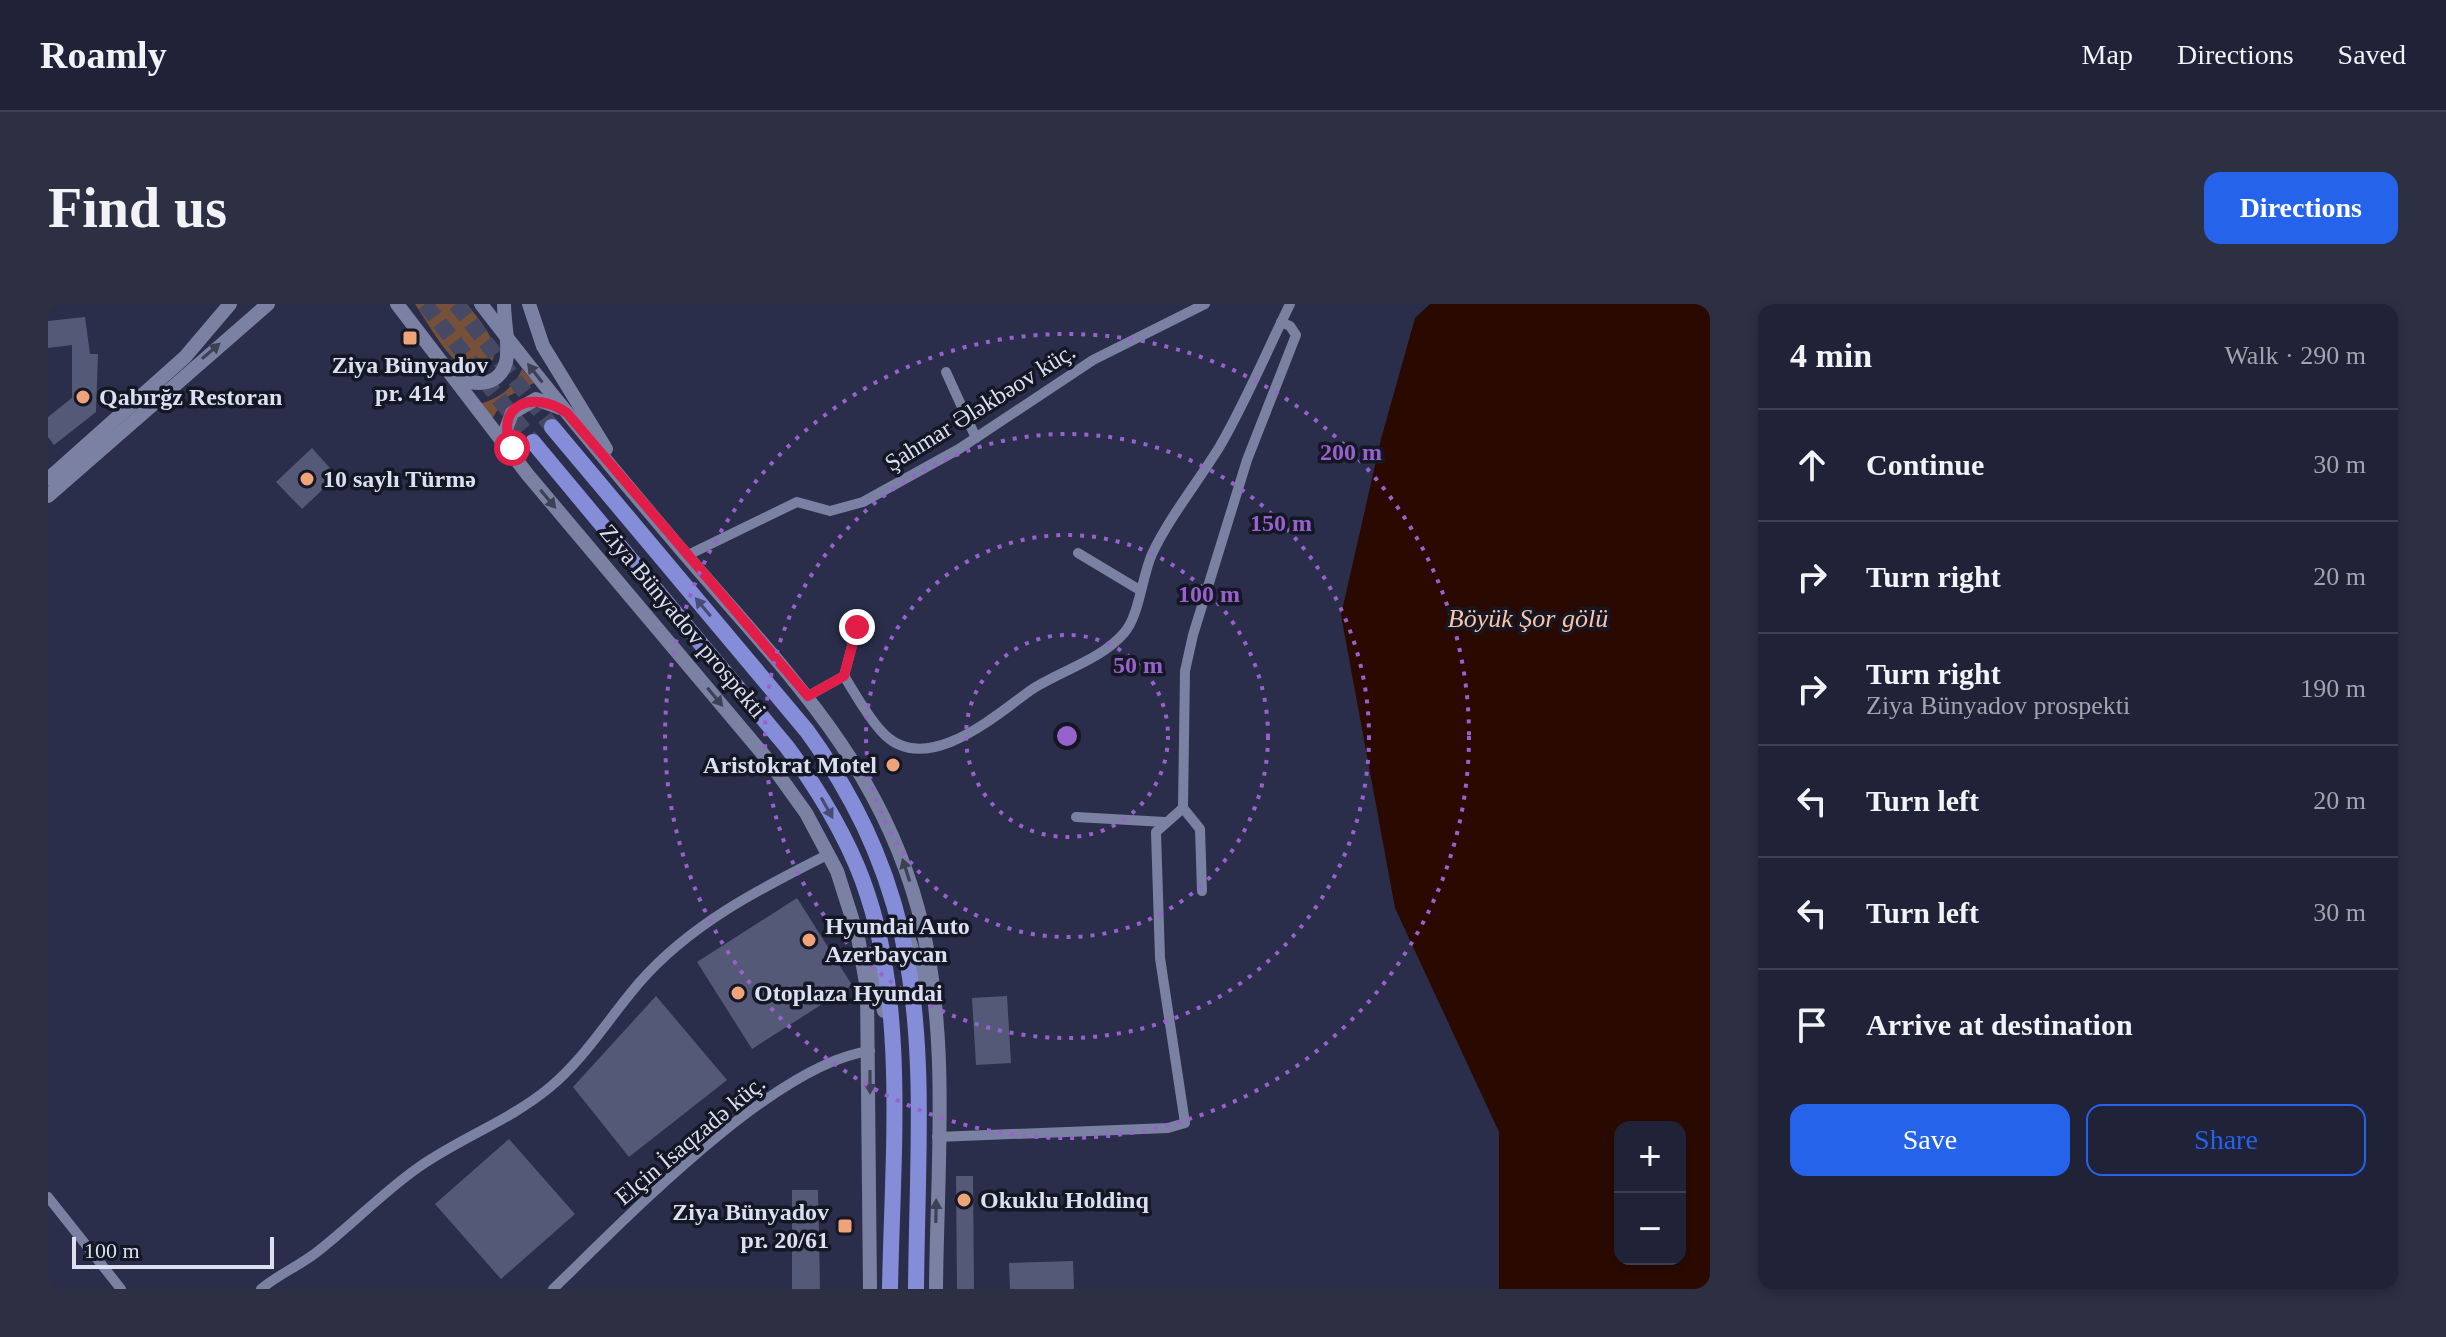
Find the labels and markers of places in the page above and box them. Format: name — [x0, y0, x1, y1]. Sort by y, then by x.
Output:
marker: Ziya Bünyadov pr. 414 — [401, 329, 419, 347]
place label: Ziya Bünyadov pr. 414 — [332, 352, 488, 406]
place label: Qabırğz Restoran — [99, 384, 282, 410]
marker: Qabırğz Restoran — [74, 388, 92, 406]
place label: 10 saylı Türmə — [323, 466, 476, 492]
marker: 10 saylı Türmə — [298, 470, 316, 488]
centre of rings — [1053, 722, 1081, 750]
place label: Aristokrat Motel — [703, 752, 877, 778]
marker: Aristokrat Motel — [884, 756, 902, 774]
place label: Hyundai Auto Azerbaycan — [825, 913, 970, 967]
marker: Hyundai Auto Azerbaycan — [800, 931, 818, 949]
place label: Otoplaza Hyundai — [754, 980, 943, 1006]
marker: Otoplaza Hyundai — [729, 984, 747, 1002]
place label: Okuklu Holdinq — [980, 1187, 1149, 1213]
marker: Okuklu Holdinq — [955, 1191, 973, 1209]
place label: Ziya Bünyadov pr. 20/61 — [672, 1199, 829, 1253]
marker: Ziya Bünyadov pr. 20/61 — [836, 1217, 854, 1235]

